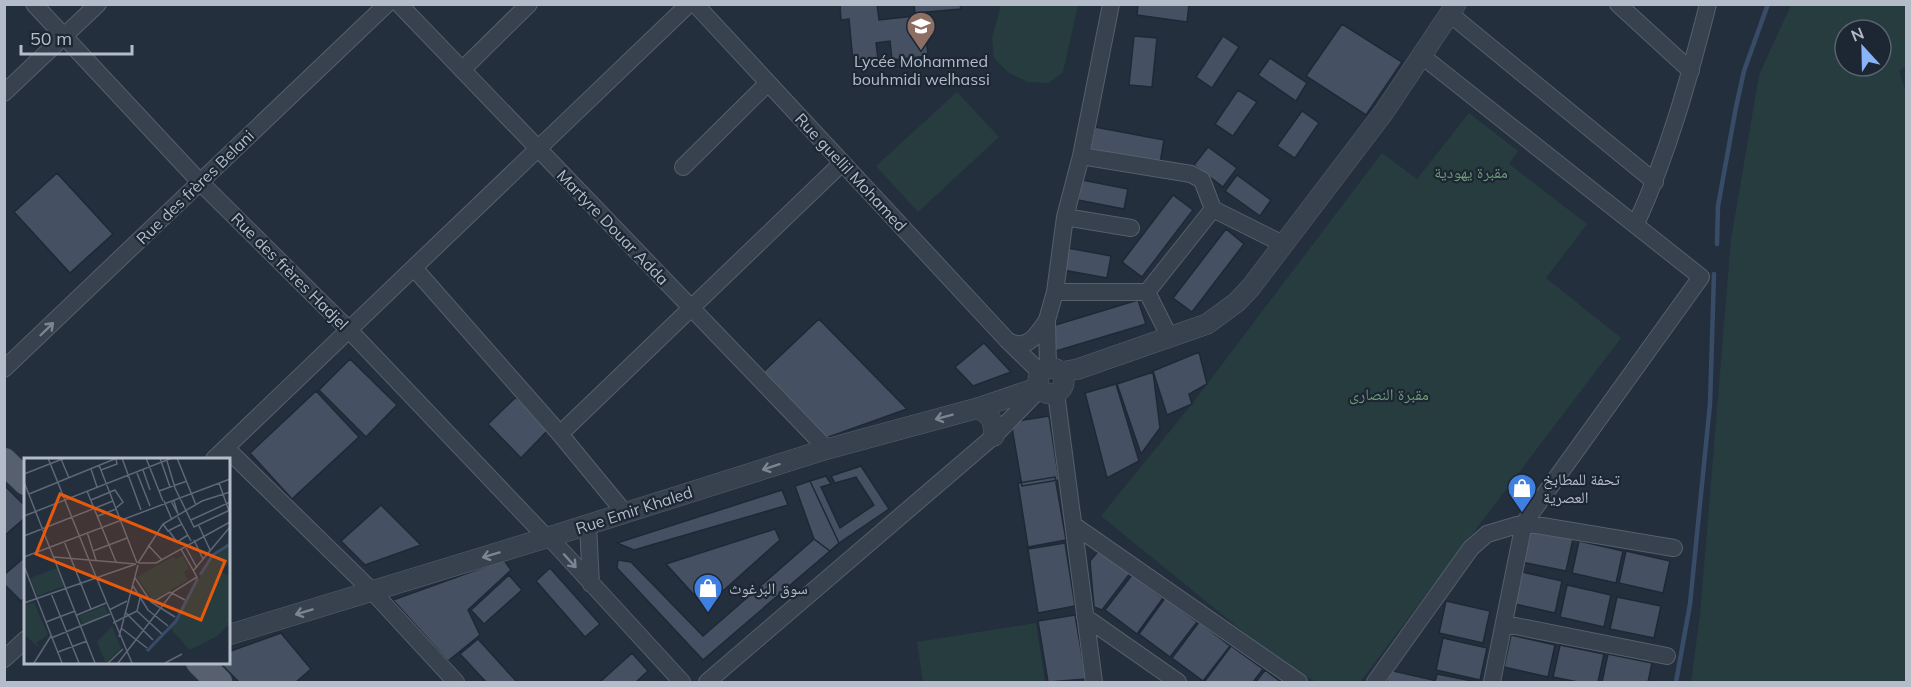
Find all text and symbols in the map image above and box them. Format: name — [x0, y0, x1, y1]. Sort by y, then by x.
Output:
school or university icon: Lycée Mohammed bouhmidi welhassi — [905, 10, 937, 52]
scale bar — [21, 18, 132, 56]
north arrow — [1833, 18, 1893, 78]
text: N — [1848, 23, 1867, 46]
text: 50 m — [30, 27, 72, 50]
place label: Lycée Mohammed bouhmidi welhassi — [852, 51, 990, 89]
street label: Rue guellil Mohamed — [791, 109, 911, 235]
street label: Rue des frères Belani — [132, 126, 258, 248]
park label: مقبرة يهودية — [1434, 162, 1508, 182]
street label: Martyre Douar Adda — [553, 165, 673, 289]
street label: Rue des frères Hadjel — [227, 208, 353, 334]
one-way arrow — [39, 322, 54, 336]
park label: مقبرة النصارى — [1349, 384, 1429, 405]
one-way arrow — [935, 412, 954, 424]
inset map — [24, 458, 230, 663]
one-way arrow — [762, 462, 781, 473]
place label: تحفة للمطابخ العصرية — [1543, 469, 1620, 507]
shop icon: تحفة للمطابخ العصرية — [1506, 472, 1538, 514]
street label: Rue Emir Khaled — [573, 482, 695, 538]
one-way arrow — [482, 550, 501, 561]
one-way arrow — [563, 553, 577, 568]
shop icon: سوق البرغوث — [692, 572, 724, 614]
place label: سوق البرغوث — [729, 578, 808, 599]
one-way arrow — [295, 607, 314, 618]

